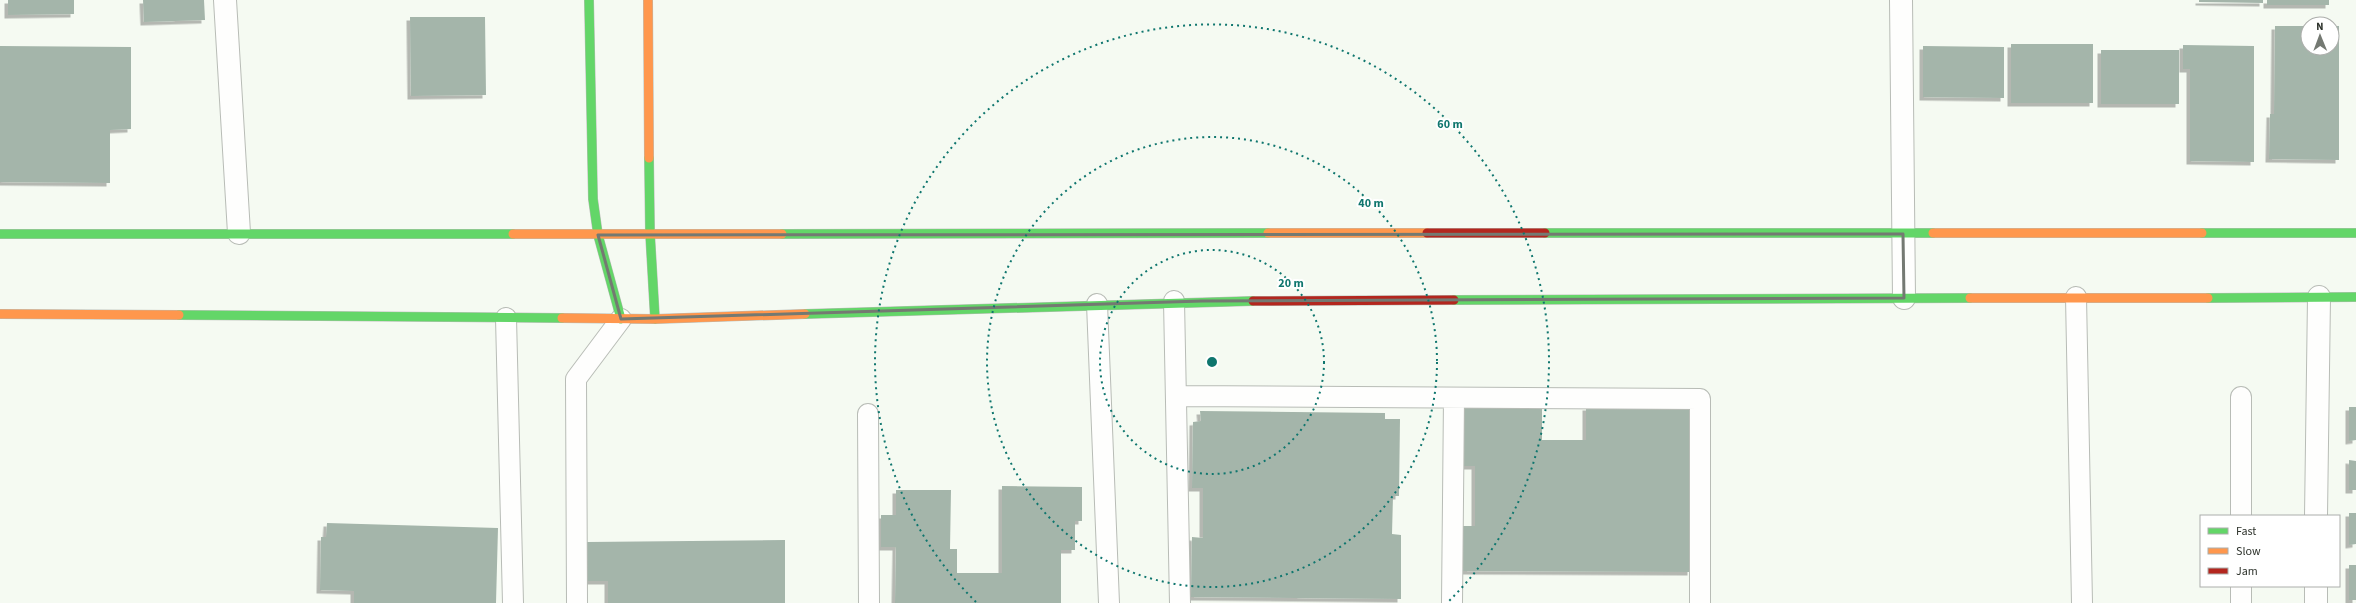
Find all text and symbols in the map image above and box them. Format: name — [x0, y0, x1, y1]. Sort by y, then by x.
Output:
north arrow — [2300, 16, 2340, 56]
text: N — [2316, 19, 2324, 34]
text: 60 m — [1437, 116, 1463, 133]
text: 40 m — [1358, 195, 1384, 212]
text: 20 m — [1278, 275, 1304, 292]
centre of rings — [1205, 355, 1219, 369]
legend — [2200, 515, 2340, 587]
text: Fast — [2236, 523, 2256, 540]
text: Slow — [2236, 543, 2261, 560]
text: Jam — [2236, 563, 2258, 580]

